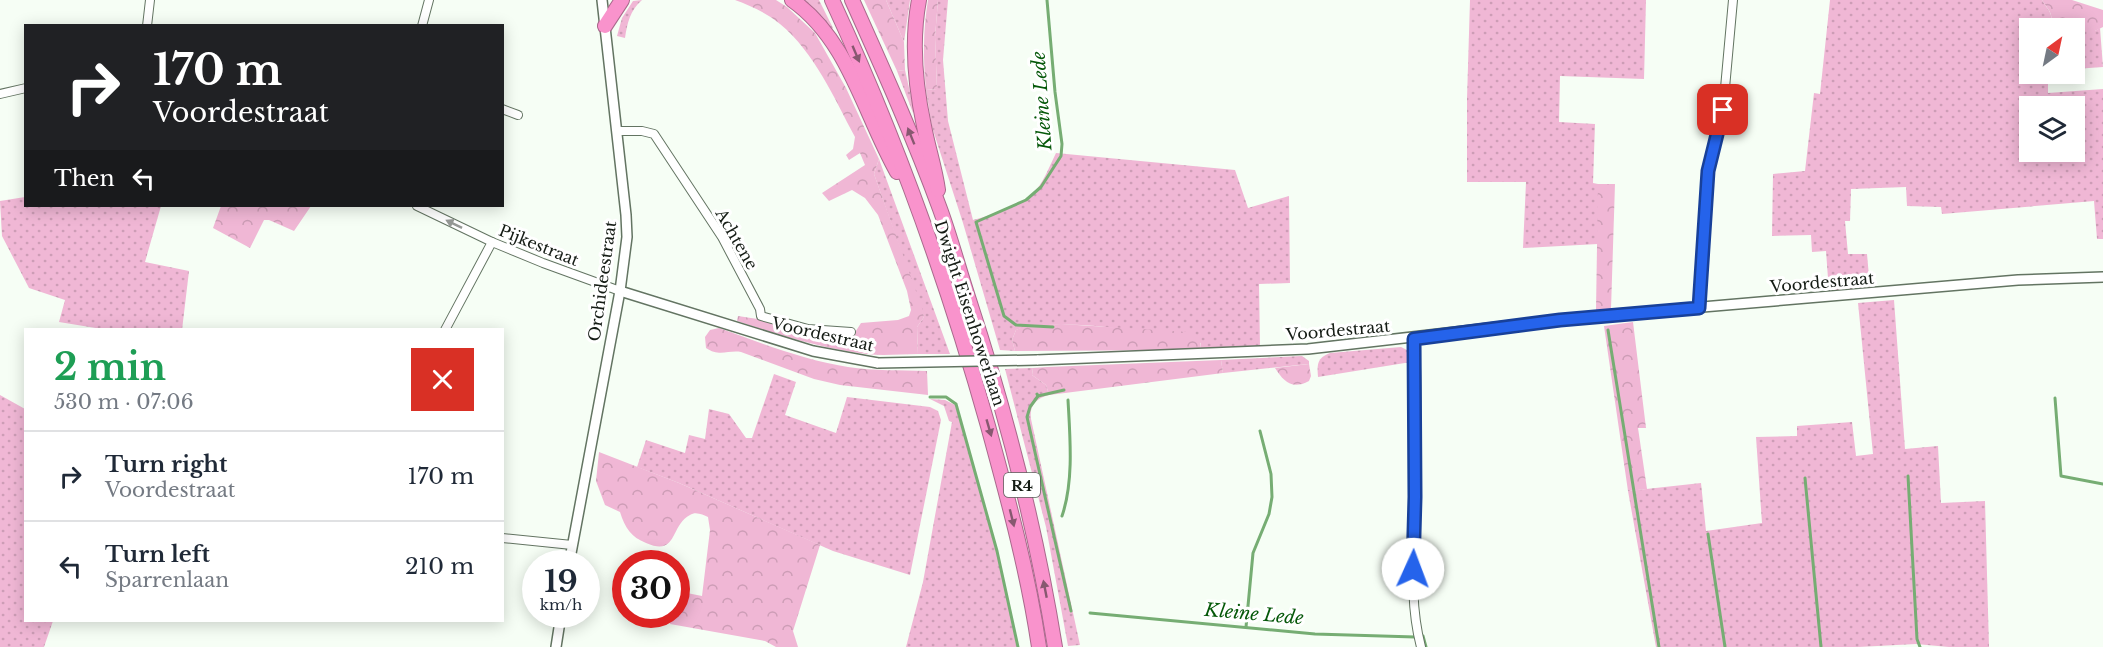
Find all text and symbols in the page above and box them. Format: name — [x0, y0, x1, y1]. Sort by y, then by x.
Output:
north arrow — [2019, 18, 2085, 84]
map controls — [2019, 18, 2085, 162]
text: 170 m — [153, 44, 282, 96]
one-way arrow — [851, 45, 860, 62]
icon: right — [54, 48, 132, 126]
water label: Kleine Lede — [1028, 51, 1057, 152]
pin — [1697, 84, 1748, 135]
icon: arrive — [1706, 93, 1739, 126]
text: Voordestraat — [153, 96, 329, 129]
button: layers — [2019, 96, 2085, 162]
one-way arrow — [906, 127, 915, 145]
icon: left — [127, 162, 160, 195]
text: Then — [54, 165, 115, 192]
street label: Achtene — [711, 204, 762, 273]
street label: Dwight Eisenhowerlaan — [930, 218, 1010, 408]
one-way arrow — [446, 219, 463, 228]
street label: Orchideestraat — [584, 219, 620, 343]
street label: Pijkestraat — [496, 220, 582, 270]
street label: Voordestraat — [1768, 267, 1875, 297]
street label: Voordestraat — [769, 312, 876, 355]
street label: Voordestraat — [1284, 315, 1391, 345]
text: 2 min — [54, 345, 166, 390]
button: close — [411, 348, 474, 411]
text: 530 m · 07:06 — [54, 390, 194, 414]
one-way arrow — [984, 419, 994, 437]
text: Turn right — [105, 451, 227, 478]
icon: right — [54, 460, 87, 493]
text: 170 m — [408, 463, 474, 490]
road number: R4 — [1004, 473, 1040, 497]
text: Voordestraat — [105, 478, 235, 502]
one-way arrow — [1007, 509, 1017, 528]
position arrow — [1381, 537, 1445, 601]
text: Turn left — [105, 541, 210, 568]
icon: left — [54, 550, 87, 583]
speed limit sign: 30 — [612, 550, 690, 628]
text: 210 m — [405, 553, 474, 580]
text: 19 — [544, 563, 578, 600]
text: Sparrenlaan — [105, 568, 229, 592]
one-way arrow — [1040, 580, 1049, 599]
text: km/h — [540, 595, 582, 614]
water label: Kleine Lede — [1203, 599, 1304, 629]

